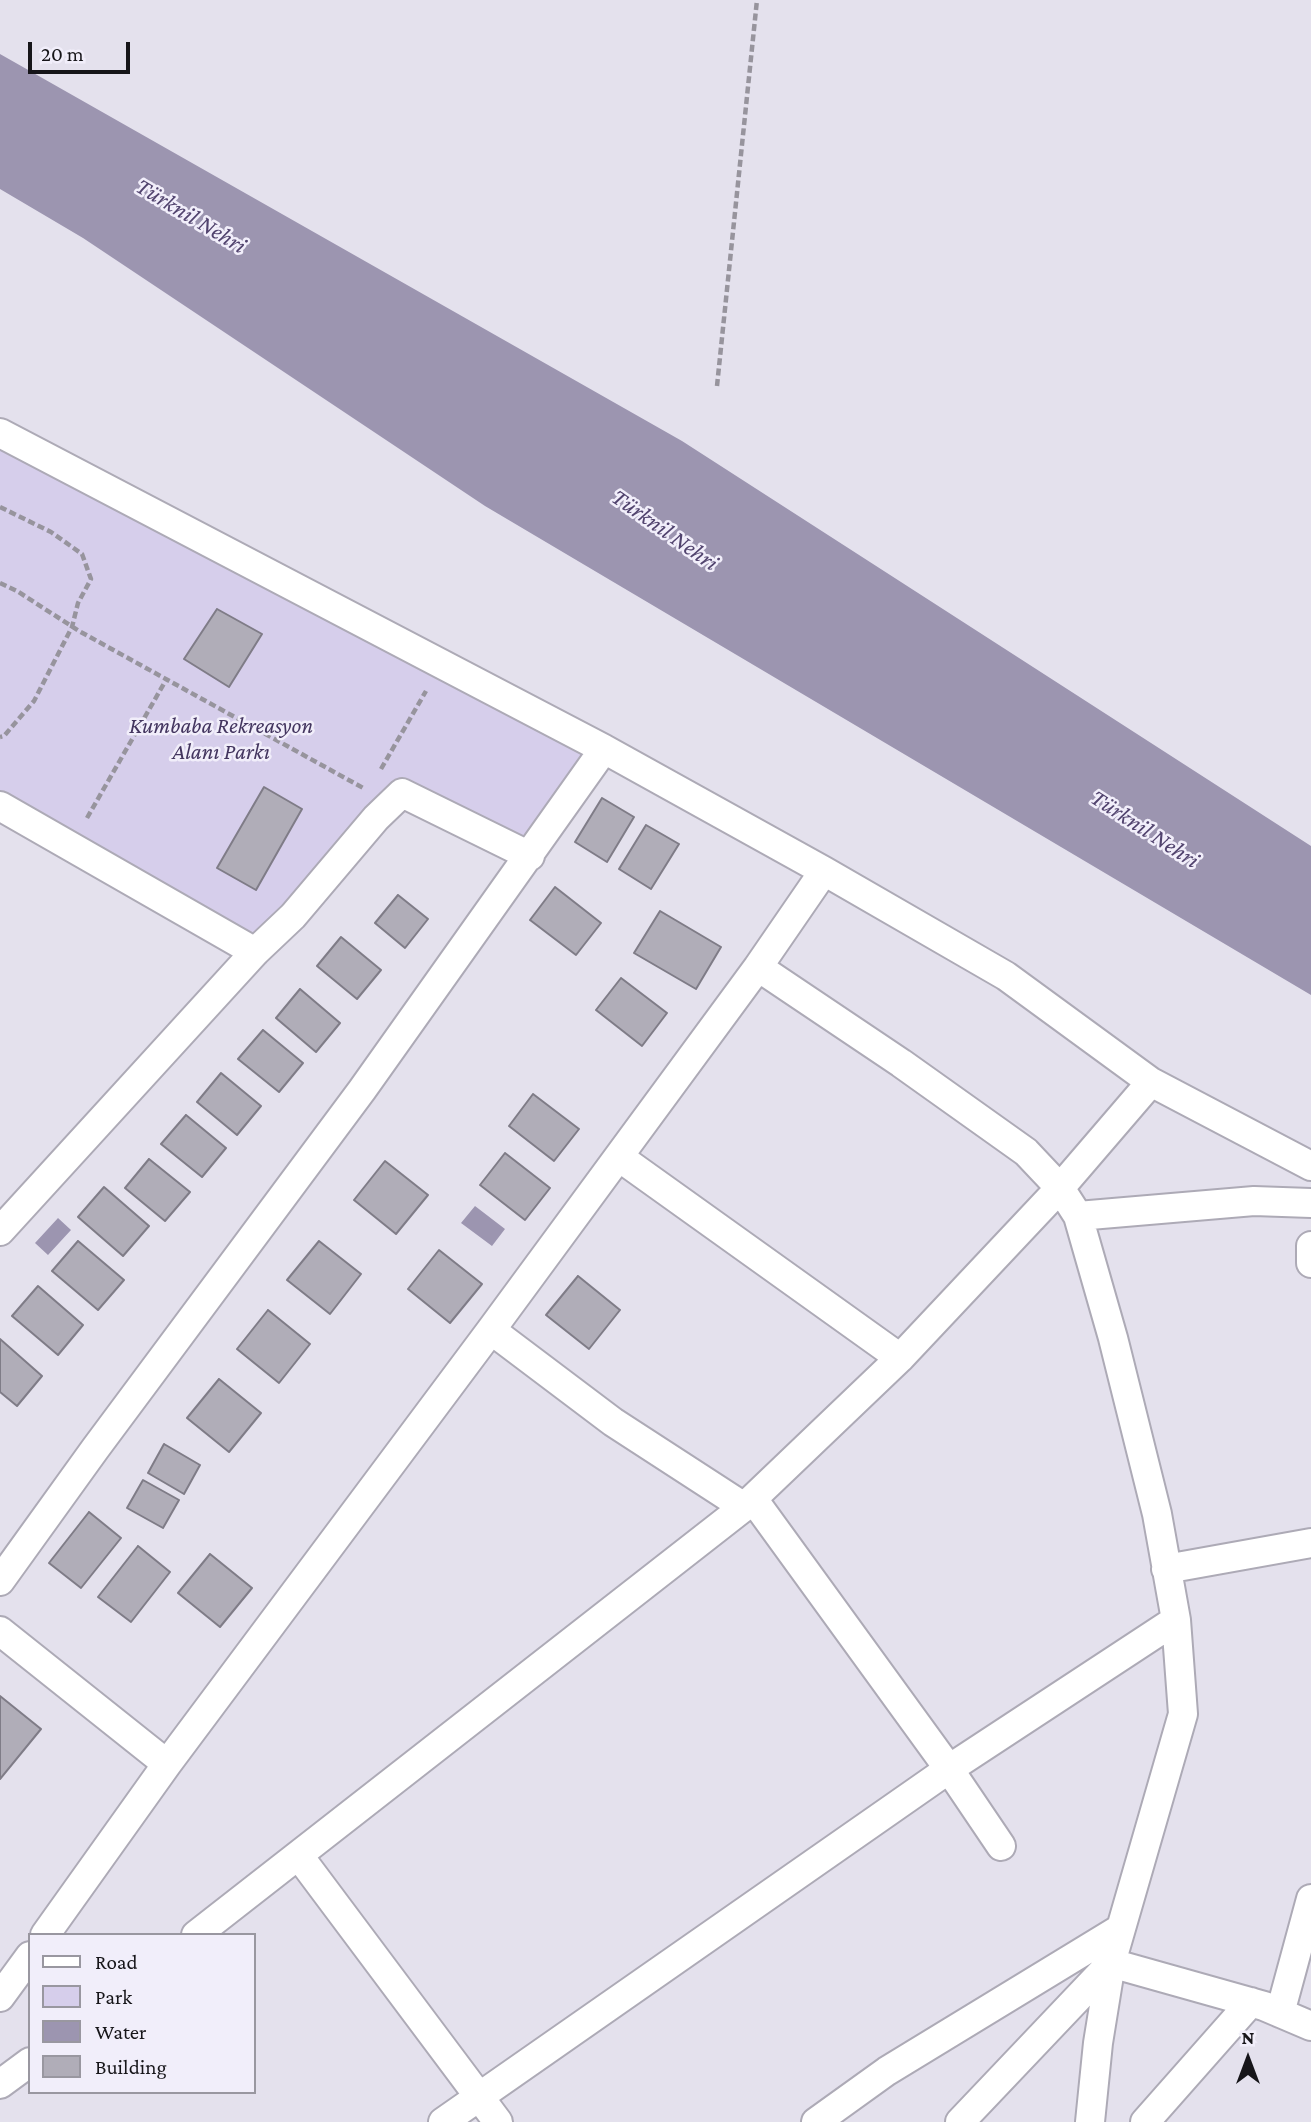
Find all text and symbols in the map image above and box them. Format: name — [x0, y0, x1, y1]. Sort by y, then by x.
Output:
scale bar — [32, 28, 133, 72]
text: 20 m — [41, 42, 84, 66]
water label: Türknil Nehri — [131, 172, 251, 260]
water label: Türknil Nehri — [606, 483, 724, 577]
park label: Kumbaba Rekreasyon Alanı Parkı — [129, 712, 313, 766]
water label: Türknil Nehri — [1085, 783, 1205, 875]
legend — [28, 1933, 256, 2094]
text: Road — [95, 1950, 138, 1974]
text: Park — [95, 1985, 132, 2009]
text: Water — [95, 2020, 147, 2044]
north arrow — [1213, 2024, 1283, 2094]
text: N — [1242, 2027, 1254, 2048]
text: Building — [95, 2055, 167, 2079]

